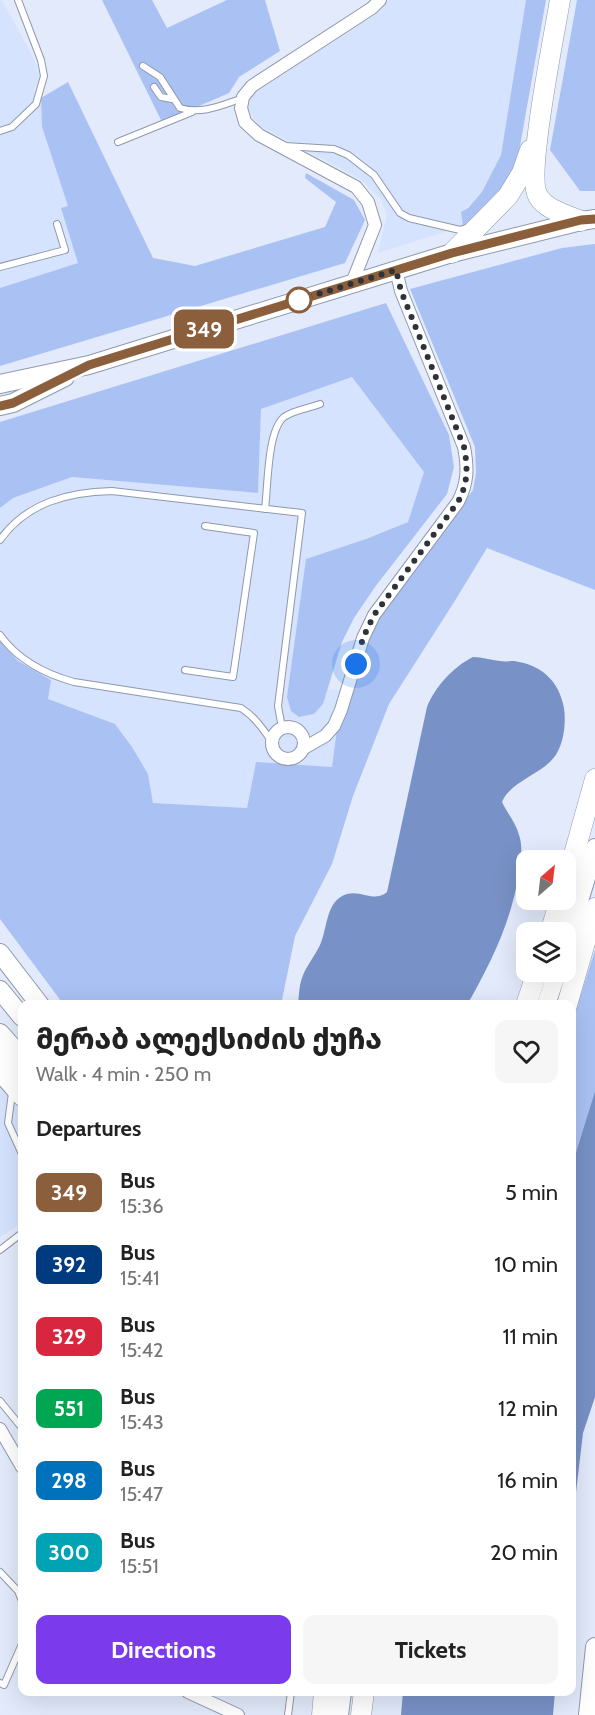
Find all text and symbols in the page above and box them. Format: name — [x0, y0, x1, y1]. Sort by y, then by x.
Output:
unlabelled marker — [286, 287, 312, 313]
line badge: 349 — [170, 310, 238, 348]
text: 349 — [186, 317, 222, 342]
your location — [341, 649, 371, 679]
north arrow — [516, 850, 576, 910]
map controls — [516, 850, 576, 982]
button: layers — [516, 922, 576, 982]
button: heart — [495, 1020, 558, 1083]
text: მერაბ ალექსიძის ქუჩა — [36, 1022, 382, 1056]
text: Walk · 4 min · 250 m — [36, 1062, 211, 1086]
text: Departures — [36, 1115, 141, 1142]
text: Bus — [120, 1167, 155, 1194]
text: 5 min — [505, 1179, 558, 1206]
text: 349 — [51, 1180, 87, 1205]
text: 15:36 — [120, 1194, 164, 1218]
text: Bus — [120, 1239, 155, 1266]
text: 10 min — [494, 1251, 558, 1278]
text: 392 — [52, 1252, 86, 1277]
text: 15:41 — [120, 1266, 160, 1290]
text: Bus — [120, 1311, 155, 1338]
text: 11 min — [502, 1323, 558, 1350]
text: 329 — [52, 1324, 86, 1349]
text: 15:42 — [120, 1338, 164, 1362]
text: Bus — [120, 1383, 155, 1410]
text: 12 min — [498, 1395, 558, 1422]
text: 551 — [54, 1396, 84, 1421]
text: 15:43 — [120, 1410, 164, 1434]
text: Bus — [120, 1455, 155, 1482]
text: 16 min — [497, 1467, 558, 1494]
text: 298 — [51, 1468, 87, 1493]
text: 15:47 — [120, 1482, 163, 1506]
text: Bus — [120, 1527, 155, 1554]
text: 20 min — [490, 1539, 558, 1566]
text: 300 — [49, 1540, 89, 1565]
text: 15:51 — [120, 1554, 159, 1578]
button: Directions — [36, 1615, 291, 1684]
button: Tickets — [303, 1615, 558, 1684]

